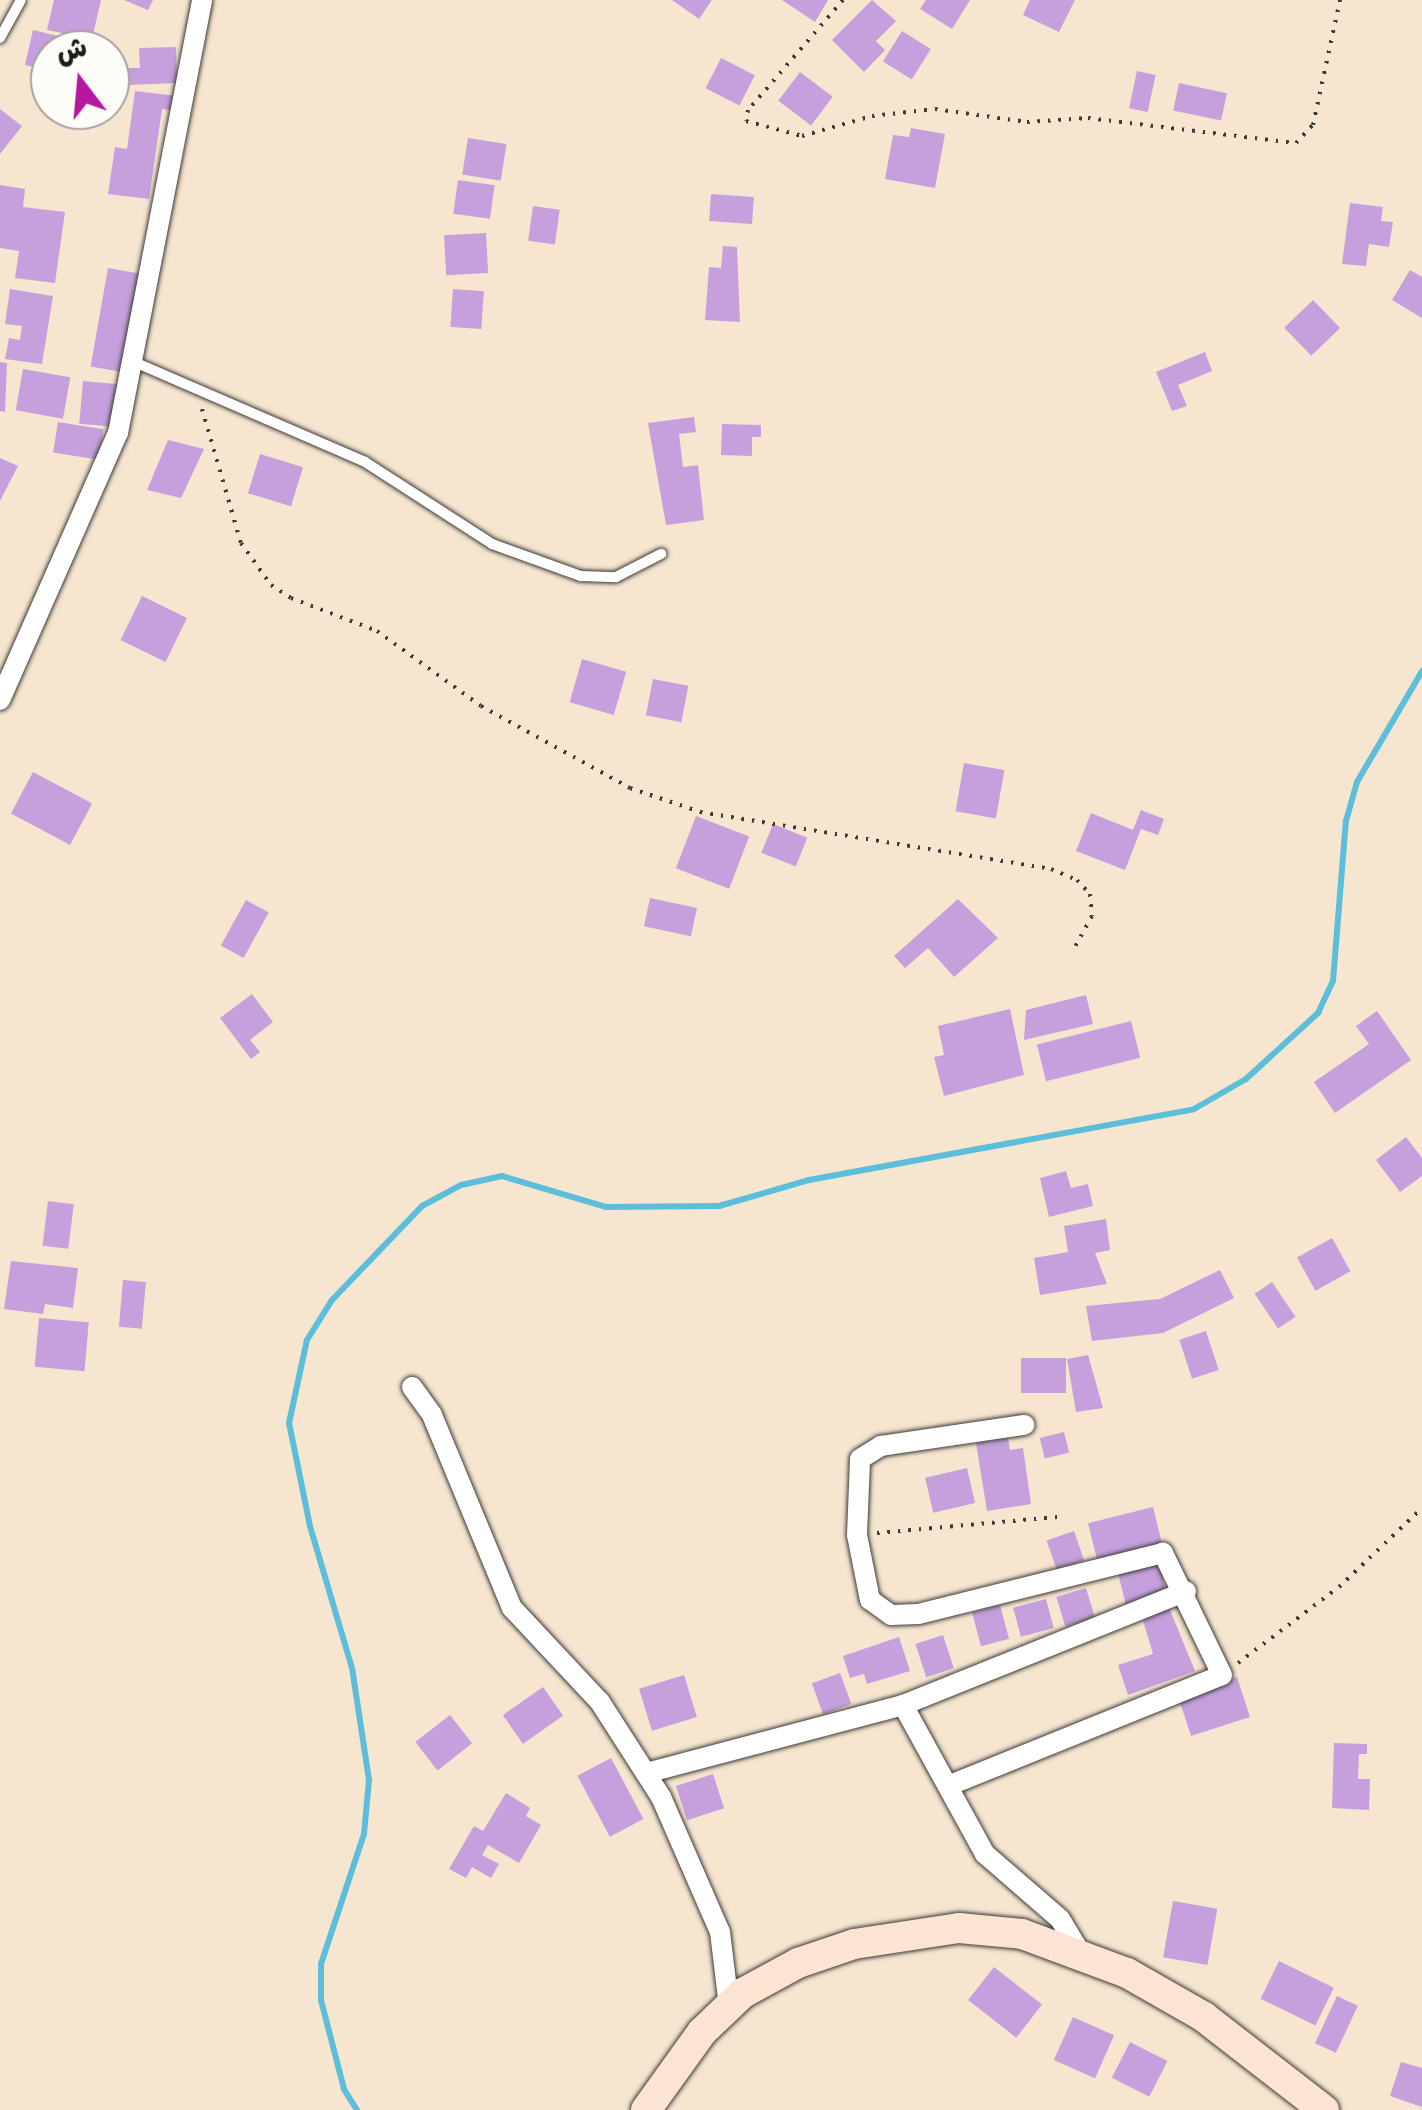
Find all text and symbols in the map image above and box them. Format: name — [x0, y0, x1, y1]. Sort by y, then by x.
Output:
text: ش — [52, 29, 93, 77]
north arrow — [30, 30, 130, 130]

